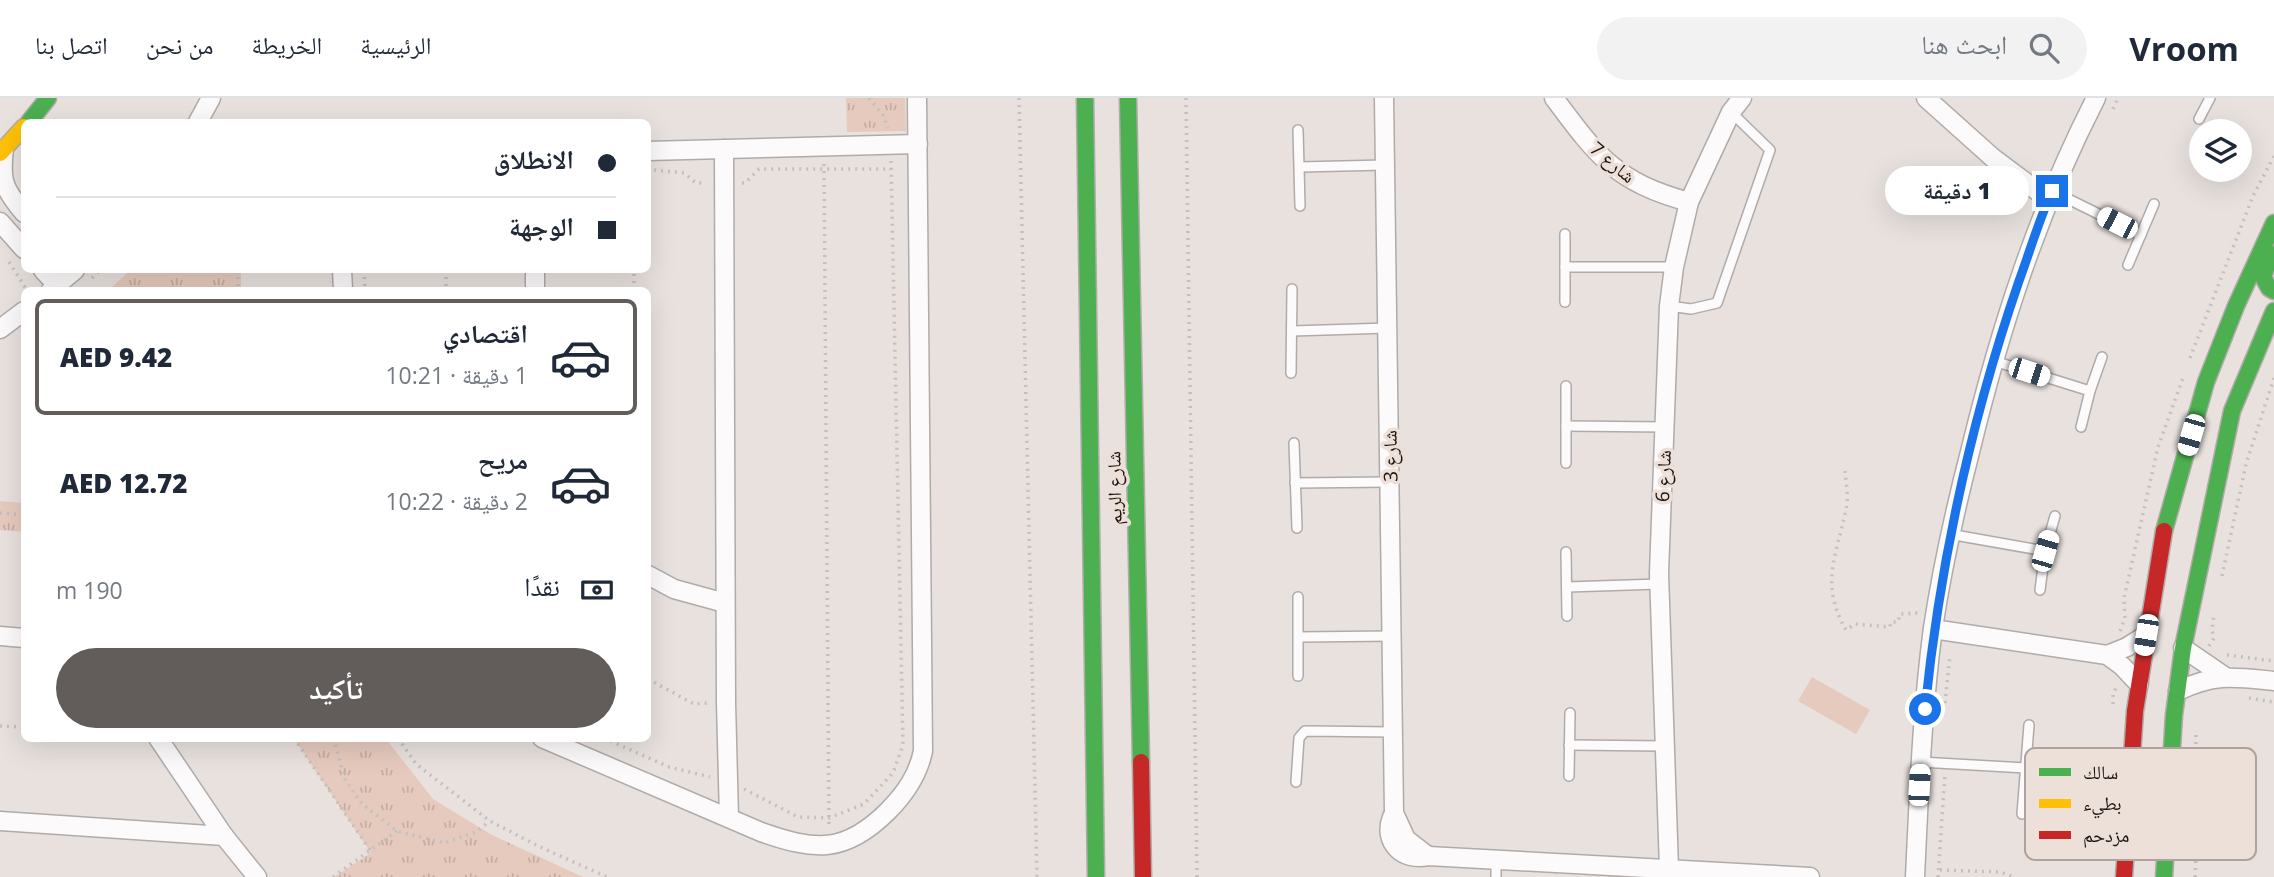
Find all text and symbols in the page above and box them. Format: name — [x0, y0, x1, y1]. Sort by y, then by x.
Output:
search box — [1597, 17, 2087, 80]
text: ابحث هنا — [1921, 26, 2007, 62]
text: Vroom — [2129, 26, 2239, 71]
text: اتصل بنا — [35, 28, 108, 61]
text: من نحن — [146, 28, 214, 61]
text: الخريطة — [252, 28, 322, 61]
text: الرئيسية — [360, 28, 431, 61]
icon: search — [2025, 29, 2063, 67]
map controls — [2189, 119, 2252, 182]
button: layers — [2189, 119, 2252, 182]
street label: شارع 7 — [1585, 135, 1641, 189]
text: الانطلاق — [494, 141, 574, 177]
callout: 1 دقيقة — [1884, 166, 2028, 216]
text: 1 دقيقة — [1923, 174, 1991, 206]
route end — [2036, 175, 2068, 207]
car — [2094, 204, 2141, 242]
text: الوجهة — [509, 208, 574, 244]
text: اقتصادي — [443, 315, 528, 351]
icon: car — [549, 326, 612, 389]
text: AED 9.42 — [60, 339, 172, 375]
car — [2006, 356, 2053, 388]
text: 1 دقيقة · 10:21 — [385, 359, 528, 391]
car — [2176, 412, 2207, 458]
street label: شارع 3 — [1377, 430, 1403, 482]
text: مريح — [478, 441, 528, 477]
street label: شارع 6 — [1649, 450, 1677, 502]
street label: شارع الريم — [1100, 451, 1128, 525]
icon: car — [549, 452, 612, 515]
text: AED 12.72 — [60, 465, 187, 501]
text: 2 دقيقة · 10:22 — [385, 485, 528, 517]
car — [2030, 528, 2061, 574]
text: نقدًا — [524, 568, 560, 604]
icon: cash — [578, 571, 616, 609]
text: 190 m — [56, 574, 123, 606]
car — [2133, 613, 2160, 657]
button: تأكيد — [56, 648, 616, 728]
route start — [1909, 693, 1941, 725]
legend — [2025, 748, 2256, 860]
text: سالك — [2083, 759, 2118, 785]
car — [1908, 763, 1931, 807]
text: بطيء — [2083, 790, 2122, 819]
text: مزدحم — [2083, 822, 2129, 848]

